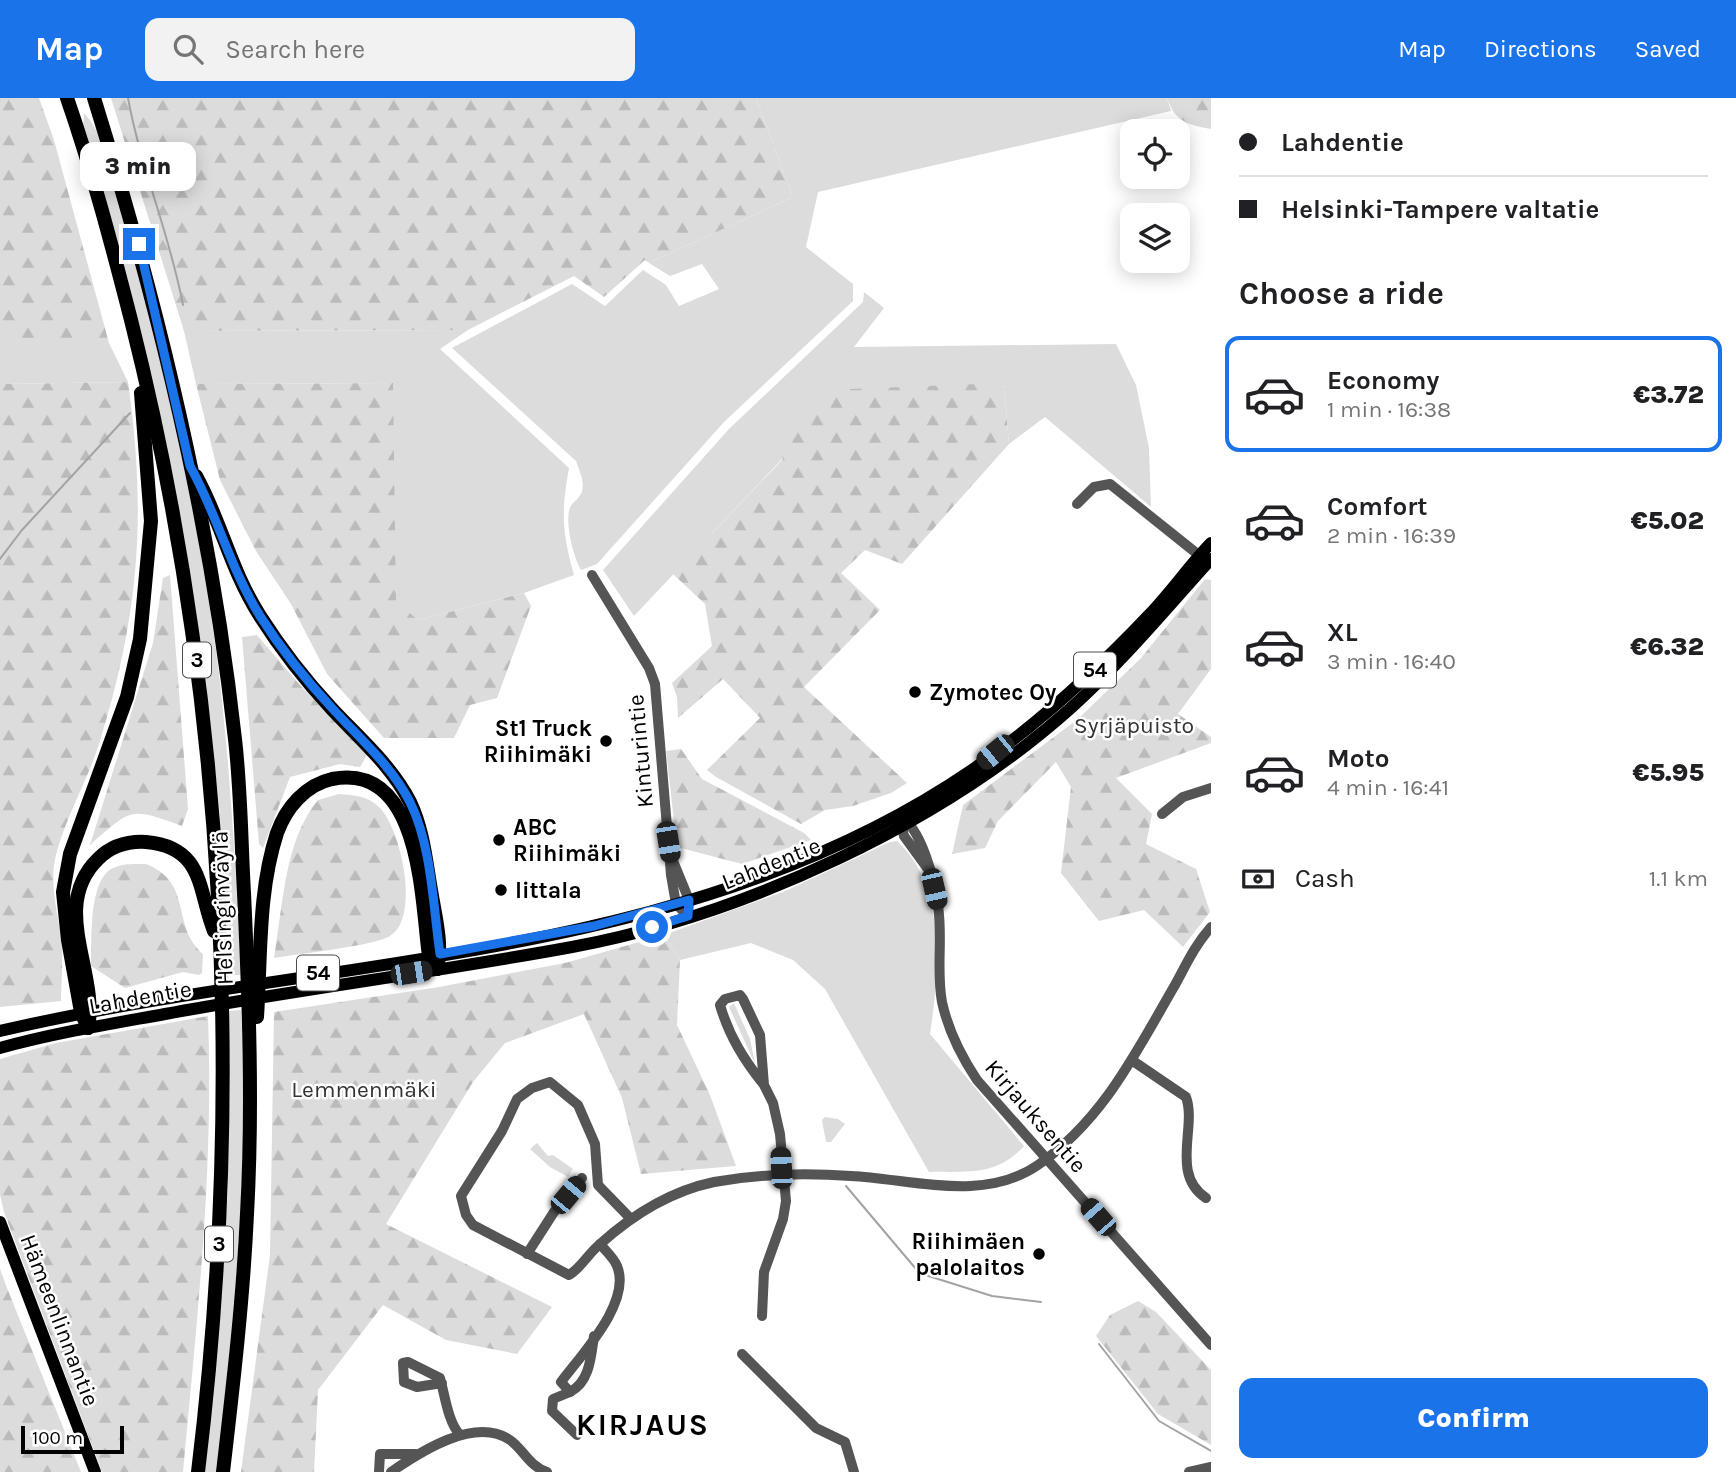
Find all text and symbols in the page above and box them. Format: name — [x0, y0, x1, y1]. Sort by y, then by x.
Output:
search box — [145, 18, 635, 81]
text: Map — [35, 30, 103, 68]
icon: search — [169, 30, 207, 68]
text: Search here — [225, 34, 365, 65]
text: Map — [1398, 35, 1446, 63]
text: Directions — [1484, 35, 1597, 63]
text: Saved — [1635, 35, 1701, 63]
map controls — [1120, 119, 1190, 273]
button: locate — [1120, 119, 1190, 189]
text: Lahdentie — [1281, 127, 1404, 158]
callout: 3 min — [81, 142, 197, 192]
text: 3 min — [105, 153, 171, 180]
text: Helsinki-Tampere valtatie — [1281, 194, 1599, 225]
button: layers — [1120, 203, 1190, 273]
route end — [123, 228, 155, 260]
text: Choose a ride — [1239, 275, 1444, 312]
icon: car — [1243, 363, 1306, 426]
text: Economy — [1327, 365, 1439, 396]
text: €3.72 — [1633, 379, 1704, 410]
text: 1 min · 16:38 — [1327, 396, 1451, 423]
icon: car — [1243, 489, 1306, 552]
text: Comfort — [1327, 491, 1428, 522]
text: €5.02 — [1631, 505, 1704, 536]
text: 2 min · 16:39 — [1327, 522, 1456, 549]
icon: car — [1243, 615, 1306, 678]
text: XL — [1327, 617, 1358, 648]
text: €6.32 — [1630, 631, 1704, 662]
road number: 3 — [183, 642, 211, 678]
text: 3 min · 16:40 — [1327, 648, 1456, 675]
road number: 54 — [1074, 652, 1116, 688]
place label: Zymotec Oy — [929, 679, 1057, 706]
marker: Zymotec Oy — [907, 684, 923, 700]
street label: Kinturintie — [622, 693, 659, 809]
park label: Syrjäpuisto — [1074, 712, 1194, 739]
place label: St1 Truck Riihimäki — [484, 715, 592, 768]
car — [973, 731, 1018, 773]
marker: St1 Truck Riihimäki — [598, 733, 614, 749]
icon: car — [1243, 741, 1306, 804]
text: Moto — [1327, 743, 1389, 774]
text: €5.95 — [1632, 757, 1704, 788]
text: 4 min · 16:41 — [1327, 774, 1449, 801]
place label: ABC Riihimäki — [513, 814, 621, 867]
car — [655, 820, 682, 864]
street label: Helsinginväylä — [206, 830, 239, 986]
street label: Lahdentie — [718, 831, 824, 895]
marker: ABC Riihimäki — [491, 832, 507, 848]
icon: cash — [1239, 860, 1277, 898]
text: Cash — [1295, 863, 1355, 894]
text: 1.1 km — [1649, 865, 1708, 892]
car — [920, 866, 949, 912]
place label: Iittala — [515, 877, 582, 904]
marker: Iittala — [493, 882, 509, 898]
route start — [636, 911, 668, 943]
road number: 54 — [297, 956, 339, 990]
car — [389, 959, 434, 987]
street label: Lahdentie — [87, 975, 194, 1020]
street label: Kirjauksentie — [979, 1054, 1092, 1178]
park label: Lemmenmäki — [291, 1076, 437, 1103]
car — [770, 1146, 793, 1190]
car — [547, 1172, 590, 1218]
car — [1077, 1194, 1120, 1240]
road number: 3 — [205, 1226, 233, 1262]
place label: Riihimäen palolaitos — [911, 1228, 1025, 1281]
street label: Hämeenlinnantie — [14, 1230, 105, 1410]
marker: Riihimäen palolaitos — [1031, 1246, 1047, 1262]
button: Confirm — [1239, 1378, 1708, 1458]
district label: KIRJAUS — [576, 1407, 710, 1443]
scale bar — [21, 1423, 124, 1455]
text: 100 m — [32, 1427, 83, 1449]

